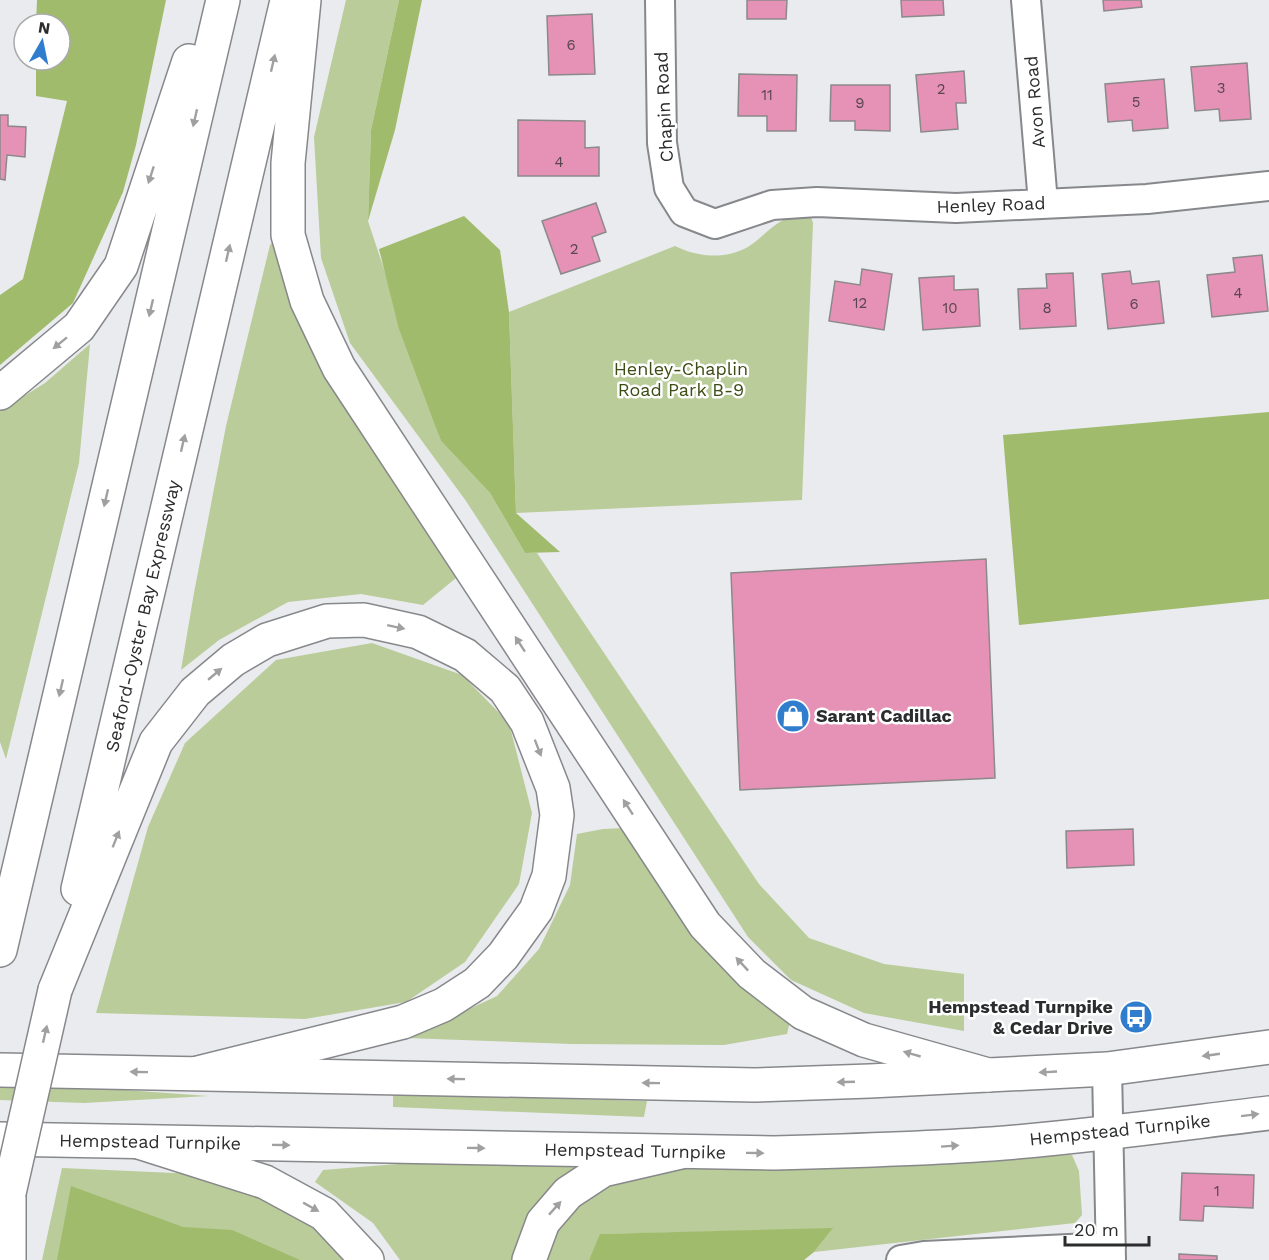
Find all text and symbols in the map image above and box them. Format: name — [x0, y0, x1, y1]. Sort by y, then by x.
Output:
north arrow — [12, 12, 72, 72]
text: N — [37, 17, 52, 38]
house number: 6 — [566, 36, 576, 54]
street label: Chapin Road — [650, 51, 677, 163]
one-way arrow — [268, 54, 278, 72]
street label: Avon Road — [1020, 55, 1049, 149]
house number: 3 — [1217, 79, 1225, 97]
house number: 2 — [937, 80, 945, 98]
house number: 11 — [761, 86, 773, 104]
house number: 5 — [1132, 93, 1140, 111]
house number: 9 — [855, 94, 865, 112]
one-way arrow — [190, 109, 199, 128]
house number: 4 — [554, 153, 564, 171]
one-way arrow — [146, 166, 155, 184]
street label: Henley Road — [936, 192, 1046, 217]
house number: 2 — [570, 240, 578, 258]
one-way arrow — [224, 243, 233, 262]
house number: 4 — [1233, 284, 1243, 302]
house number: 12 — [853, 294, 867, 312]
house number: 6 — [1129, 295, 1139, 313]
one-way arrow — [145, 299, 155, 317]
house number: 10 — [942, 299, 958, 317]
house number: 8 — [1042, 299, 1052, 317]
one-way arrow — [52, 337, 68, 350]
park label: Henley-Chaplin Road Park B-9 — [614, 358, 748, 400]
one-way arrow — [179, 433, 189, 452]
street label: Seaford-Oyster Bay Expressway — [101, 477, 184, 754]
one-way arrow — [101, 489, 110, 508]
one-way arrow — [387, 623, 406, 632]
one-way arrow — [515, 636, 526, 652]
one-way arrow — [207, 668, 223, 681]
one-way arrow — [56, 679, 66, 697]
shop icon: Sarant Cadillac — [775, 698, 811, 734]
place label: Sarant Cadillac — [816, 705, 952, 726]
one-way arrow — [533, 739, 543, 757]
one-way arrow — [622, 798, 633, 815]
one-way arrow — [111, 829, 121, 847]
one-way arrow — [736, 957, 749, 972]
place label: Hempstead Turnpike & Cedar Drive — [928, 996, 1113, 1038]
bus stop icon: Hempstead Turnpike & Cedar Drive — [1118, 999, 1154, 1035]
one-way arrow — [41, 1024, 50, 1043]
one-way arrow — [903, 1049, 921, 1058]
one-way arrow — [1201, 1051, 1220, 1060]
one-way arrow — [130, 1067, 149, 1077]
one-way arrow — [1039, 1068, 1058, 1077]
one-way arrow — [447, 1074, 466, 1083]
one-way arrow — [836, 1077, 855, 1087]
one-way arrow — [642, 1078, 661, 1087]
street label: Hempstead Turnpike — [1028, 1110, 1212, 1149]
one-way arrow — [1240, 1110, 1259, 1120]
street label: Hempstead Turnpike — [59, 1129, 241, 1154]
street label: Hempstead Turnpike — [544, 1138, 726, 1163]
one-way arrow — [272, 1140, 291, 1150]
one-way arrow — [940, 1142, 959, 1151]
one-way arrow — [467, 1143, 486, 1153]
one-way arrow — [746, 1148, 765, 1157]
house number: 1 — [1214, 1182, 1220, 1200]
one-way arrow — [548, 1201, 562, 1216]
one-way arrow — [303, 1202, 320, 1212]
scale bar — [1065, 1209, 1149, 1247]
text: 20 m — [1074, 1219, 1119, 1240]

